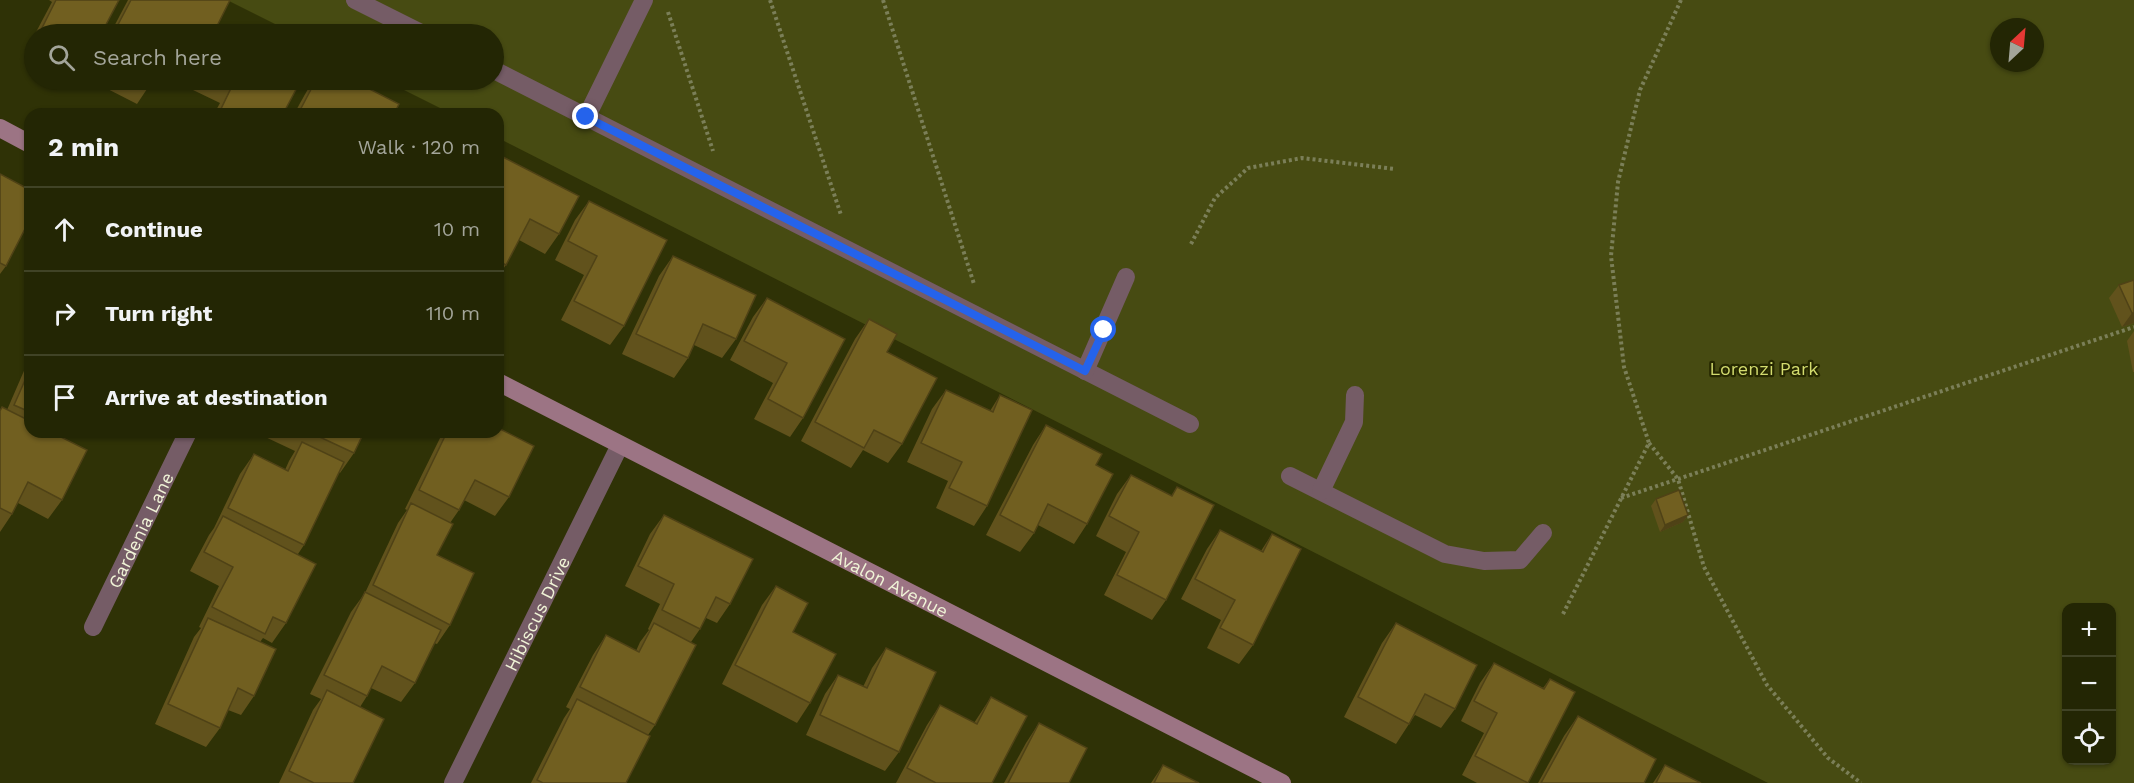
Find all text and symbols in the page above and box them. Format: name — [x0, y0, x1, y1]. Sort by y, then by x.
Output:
north arrow — [1990, 18, 2044, 72]
search box — [24, 24, 504, 90]
icon: search — [45, 41, 78, 74]
text: Search here — [93, 45, 222, 70]
route end — [572, 103, 598, 129]
text: 2 min — [48, 132, 119, 162]
text: Walk · 120 m — [358, 135, 480, 159]
icon: ahead — [48, 213, 81, 246]
text: Continue — [105, 217, 203, 242]
text: 10 m — [434, 217, 480, 241]
icon: right — [48, 297, 81, 330]
text: Turn right — [105, 301, 212, 326]
text: 110 m — [426, 301, 480, 325]
route start — [1090, 316, 1116, 342]
park label: Lorenzi Park — [1709, 358, 1819, 379]
icon: arrive — [48, 381, 81, 414]
text: Arrive at destination — [105, 385, 328, 410]
street label: Gardenia Lane — [103, 468, 177, 591]
street label: Avalon Avenue — [829, 544, 952, 621]
street label: Hibiscus Drive — [500, 553, 574, 674]
map controls — [2062, 603, 2116, 765]
button: + — [2062, 603, 2116, 657]
button: − — [2062, 657, 2116, 711]
button: locate — [2062, 711, 2116, 765]

